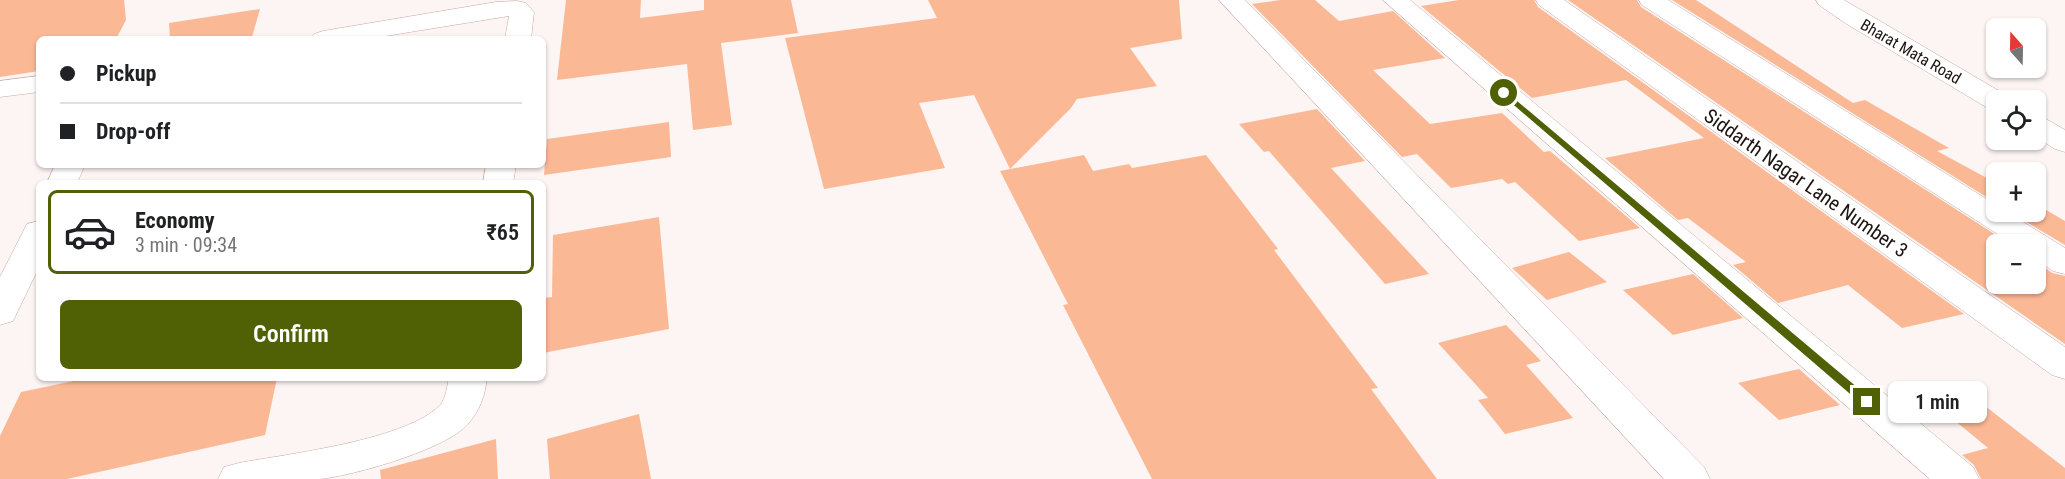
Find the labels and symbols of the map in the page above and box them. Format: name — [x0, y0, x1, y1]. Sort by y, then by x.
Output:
street label: Bharat Mata Road — [1857, 15, 1964, 88]
north arrow — [1986, 18, 2046, 78]
route start — [1490, 79, 1517, 106]
street label: Siddarth Nagar Lane Number 3 — [1700, 104, 1912, 262]
callout: 1 min — [1888, 381, 1987, 423]
route end — [1853, 388, 1880, 415]

